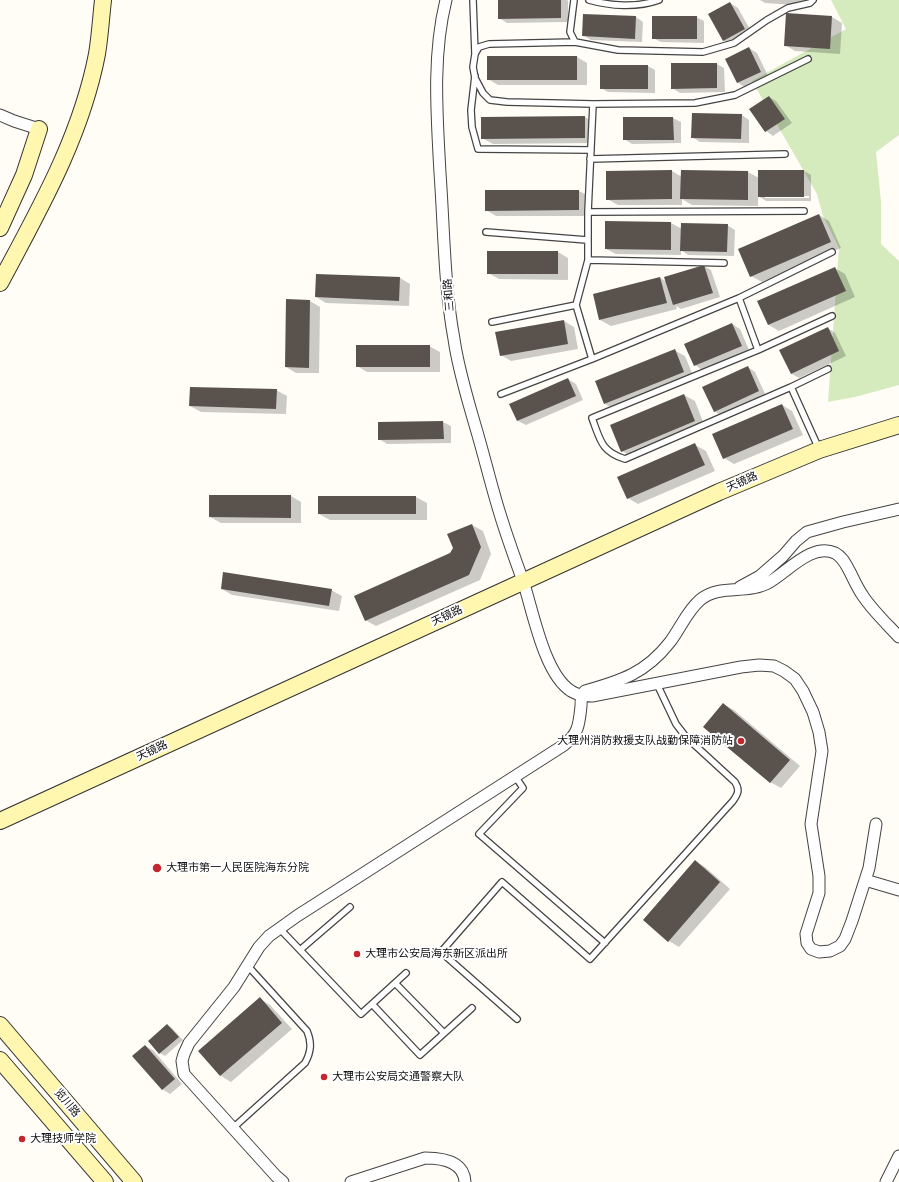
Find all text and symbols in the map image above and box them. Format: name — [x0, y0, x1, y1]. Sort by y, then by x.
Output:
street label: 三和路 — [441, 278, 457, 312]
street label: 天镜路 — [724, 469, 760, 495]
street label: 天镜路 — [429, 603, 465, 629]
place label: 大理州消防救援支队战勤保障消防站 — [557, 734, 733, 748]
marker: 大理州消防救援支队战勤保障消防站 — [736, 736, 746, 746]
street label: 天镜路 — [134, 738, 170, 764]
place label: 大理市第一人民医院海东分院 — [166, 861, 309, 875]
marker: 大理市第一人民医院海东分院 — [151, 862, 163, 874]
place label: 大理市公安局海东新区派出所 — [365, 947, 508, 961]
marker: 大理市公安局海东新区派出所 — [352, 949, 362, 959]
place label: 大理市公安局交通警察大队 — [332, 1070, 464, 1084]
marker: 大理市公安局交通警察大队 — [319, 1072, 329, 1082]
street label: 览川路 — [51, 1086, 83, 1120]
place label: 大理技师学院 — [30, 1132, 96, 1146]
marker: 大理技师学院 — [17, 1134, 27, 1144]

